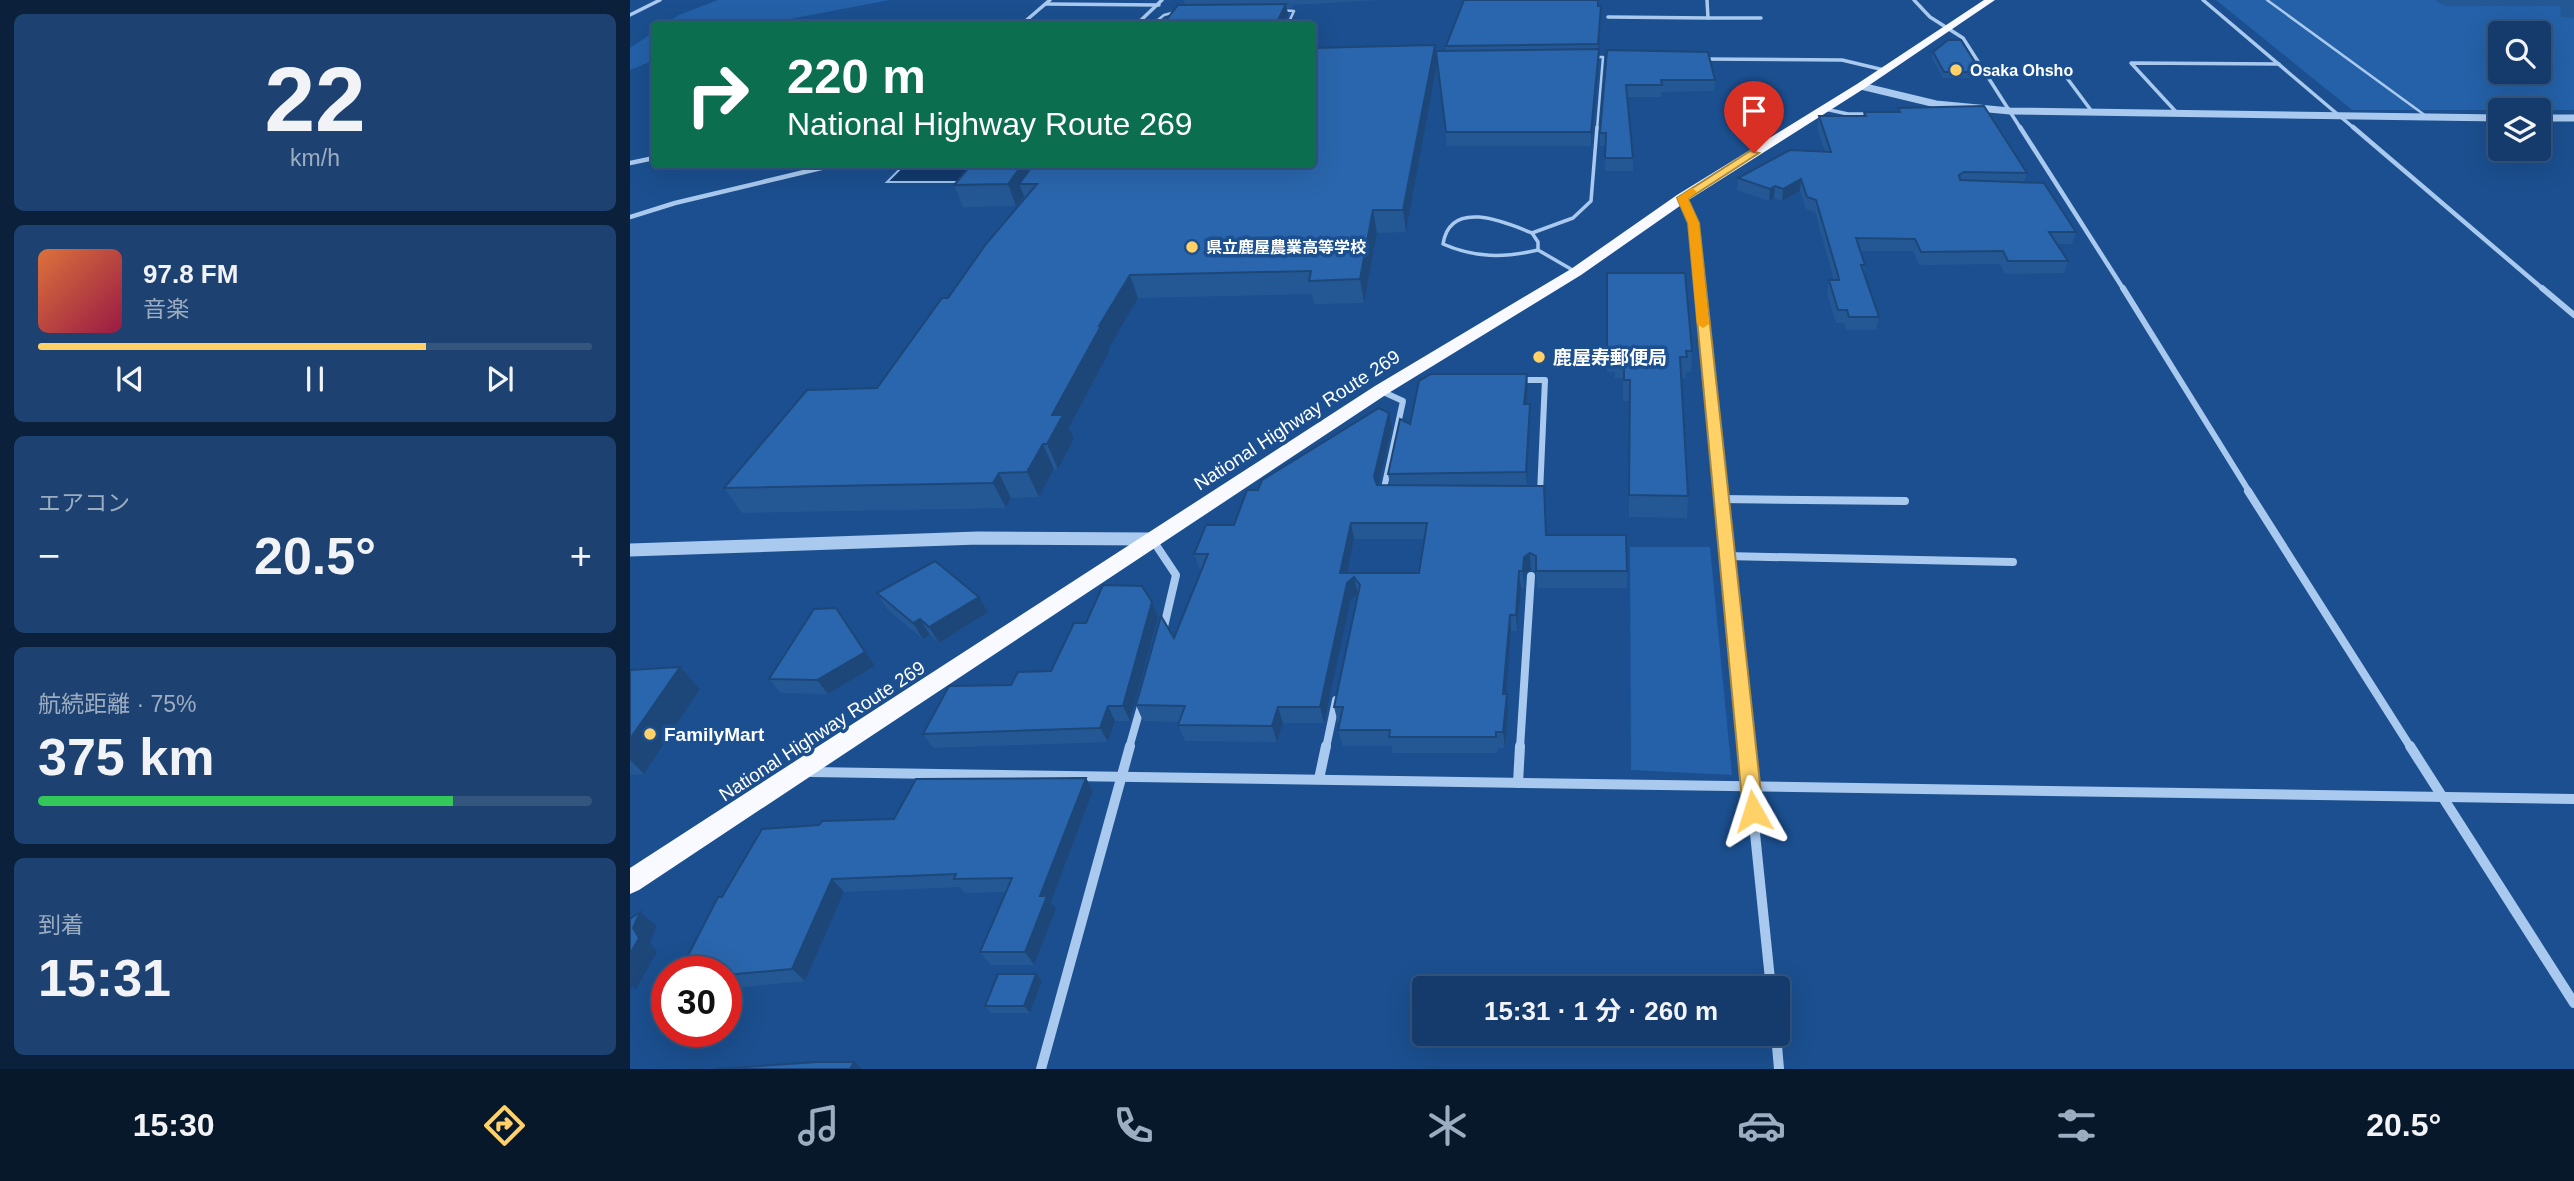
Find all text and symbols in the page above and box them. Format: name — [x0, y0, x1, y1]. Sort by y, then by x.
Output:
map controls — [2488, 21, 2551, 161]
button: search — [2488, 21, 2551, 84]
text: 22 — [264, 49, 366, 150]
icon: right — [672, 49, 763, 140]
text: 220 m — [787, 49, 926, 103]
marker: Osaka Ohsho — [1948, 62, 1964, 78]
place label: Osaka Ohsho — [1970, 62, 2073, 79]
pin — [1724, 81, 1784, 153]
icon: arrive — [1735, 92, 1773, 130]
button: layers — [2488, 98, 2551, 161]
text: National Highway Route 269 — [787, 106, 1193, 142]
text: km/h — [290, 145, 340, 171]
marker: 県立鹿屋農業高等学校 — [1184, 239, 1200, 255]
place label: 県立鹿屋農業高等学校 — [1206, 239, 1366, 256]
text: 97.8 FM — [143, 259, 238, 289]
text: 音楽 — [143, 296, 189, 322]
street label: National Highway Route 269 — [1190, 346, 1404, 494]
place label: 鹿屋寿郵便局 — [1553, 347, 1667, 368]
marker: 鹿屋寿郵便局 — [1531, 349, 1547, 365]
icon: previous — [111, 360, 149, 398]
icon: pause — [296, 360, 334, 398]
icon: next — [481, 360, 519, 398]
text: エアコン — [38, 490, 130, 516]
text: 20.5° — [254, 527, 376, 585]
text: − — [38, 535, 60, 577]
text: + — [570, 535, 592, 577]
street label: National Highway Route 269 — [715, 657, 929, 805]
text: 航続距離 · 75% — [38, 691, 196, 717]
place label: FamilyMart — [664, 724, 765, 745]
marker: FamilyMart — [642, 726, 658, 742]
text: 375 km — [38, 728, 214, 786]
position arrow — [1716, 774, 1790, 848]
text: 到着 — [38, 912, 84, 938]
text: 15:31 — [38, 949, 171, 1007]
speed limit sign: 30 — [651, 956, 742, 1047]
text: 15:31 · 1 分 · 260 m — [1484, 996, 1718, 1026]
icon: directions — [480, 1101, 529, 1150]
icon: music — [794, 1101, 843, 1150]
icon: phone — [1109, 1101, 1158, 1150]
icon: climate — [1423, 1101, 1472, 1150]
icon: car — [1737, 1101, 1786, 1150]
icon: filters — [2052, 1101, 2101, 1150]
text: 15:30 — [133, 1107, 215, 1143]
text: 20.5° — [2366, 1107, 2441, 1143]

